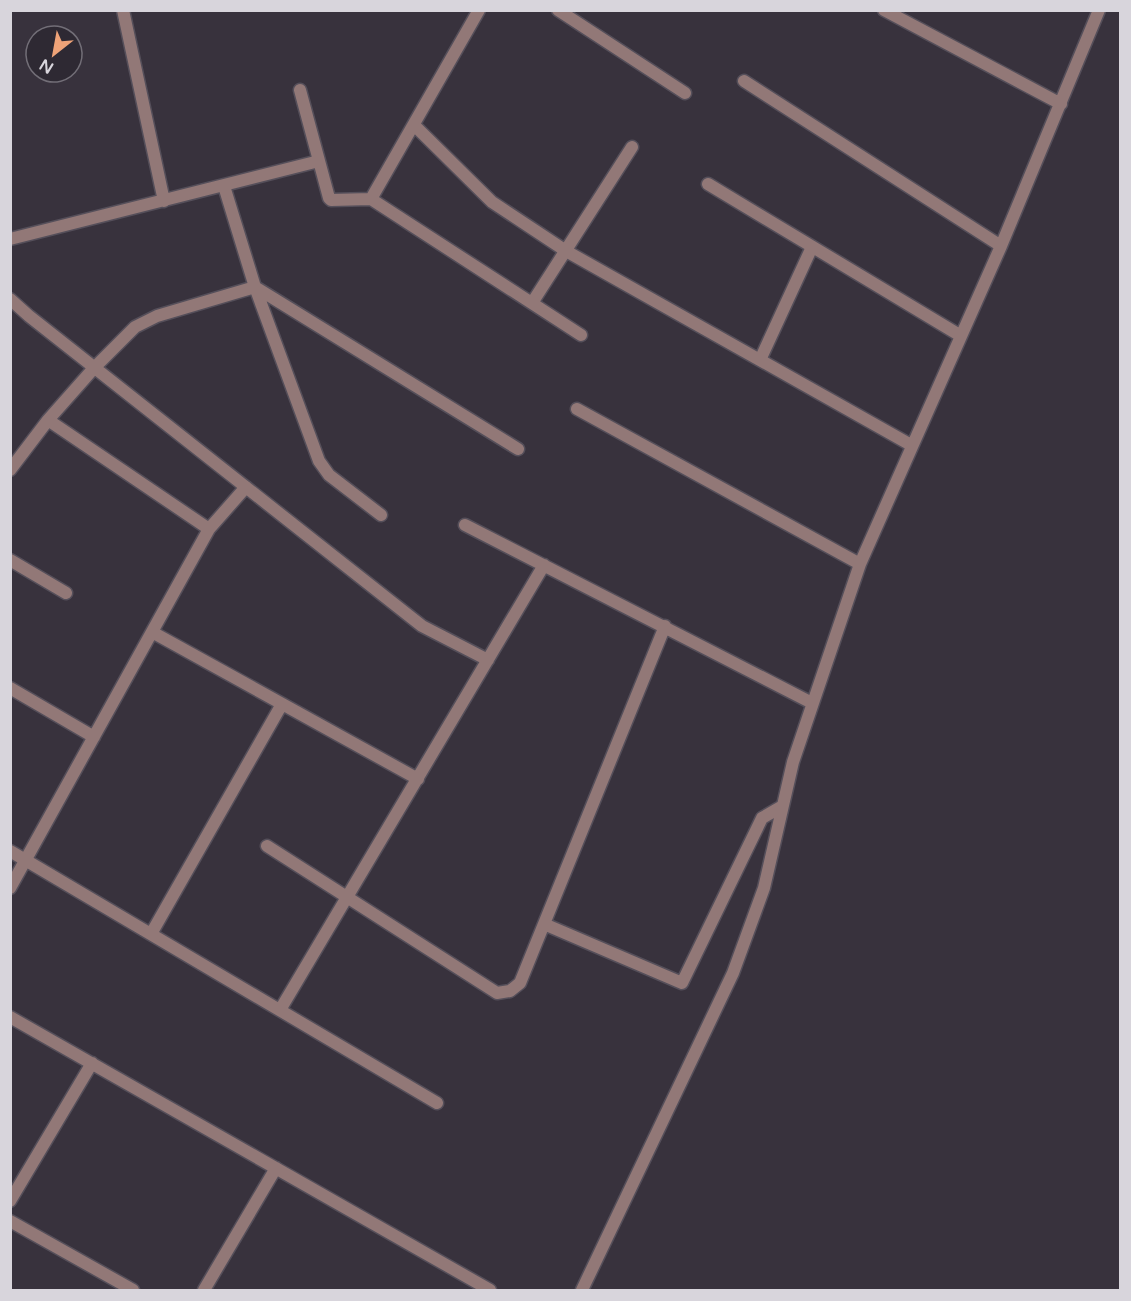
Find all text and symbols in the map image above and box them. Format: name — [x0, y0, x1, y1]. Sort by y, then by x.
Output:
north arrow — [24, 24, 84, 84]
text: N — [36, 54, 57, 78]

